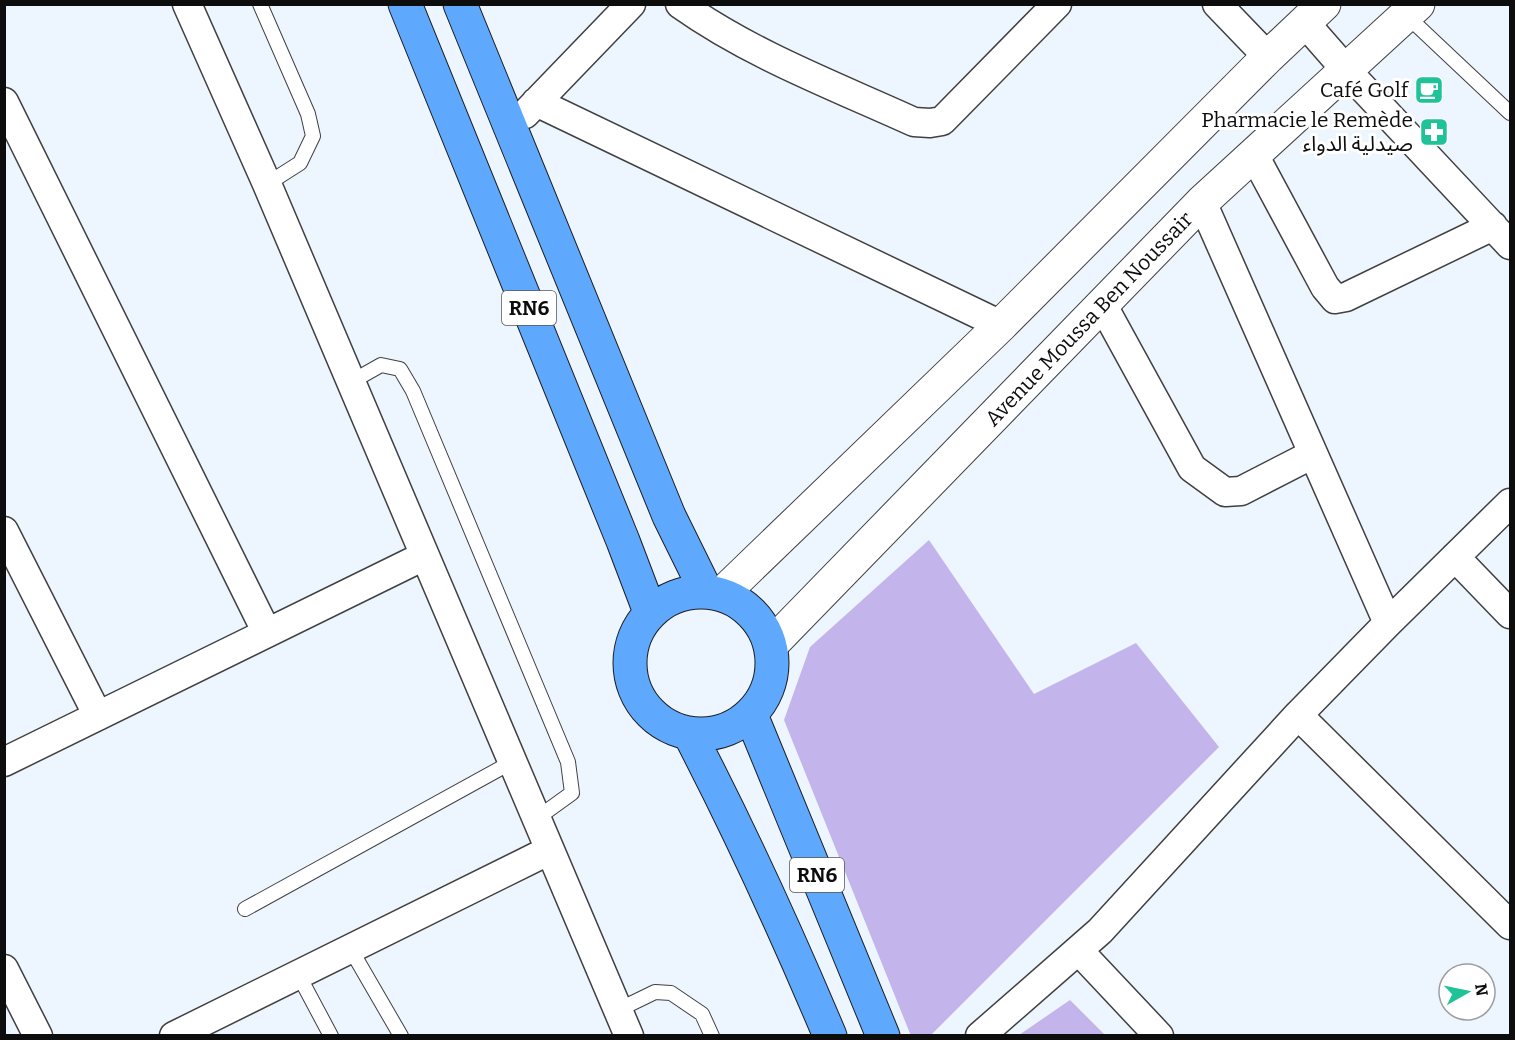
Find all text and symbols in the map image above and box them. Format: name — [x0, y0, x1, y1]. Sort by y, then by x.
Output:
cafe icon: Café Golf — [1413, 74, 1445, 106]
place label: Café Golf — [1320, 77, 1410, 103]
place label: Pharmacie le Remède صيدلية الدواء — [1201, 107, 1413, 157]
pharmacy icon: Pharmacie le Remède صيدلية الدواء — [1418, 116, 1450, 148]
street label: Avenue Moussa Ben Noussair — [980, 206, 1198, 432]
road number: RN6 — [502, 291, 556, 325]
road number: RN6 — [790, 858, 844, 892]
north arrow — [1437, 962, 1497, 1022]
text: N — [1471, 982, 1492, 997]

